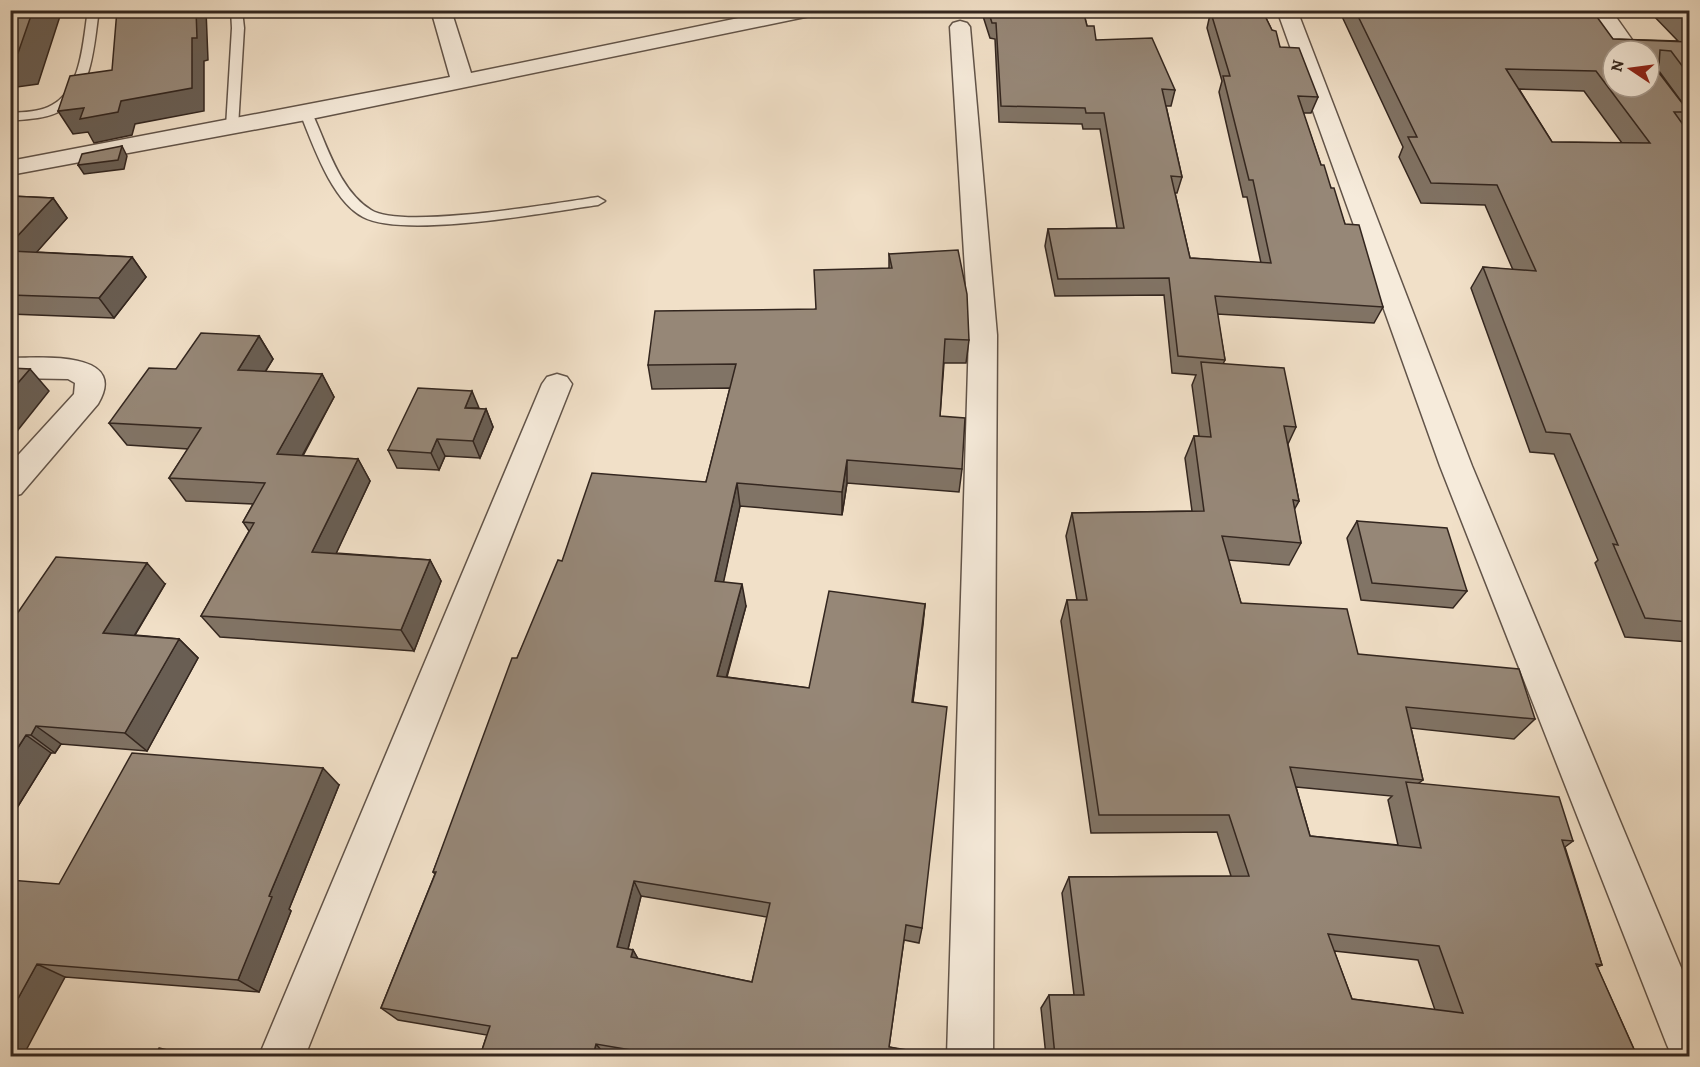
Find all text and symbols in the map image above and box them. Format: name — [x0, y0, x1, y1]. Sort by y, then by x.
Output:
north arrow — [1601, 39, 1661, 99]
text: N — [1605, 57, 1629, 74]

